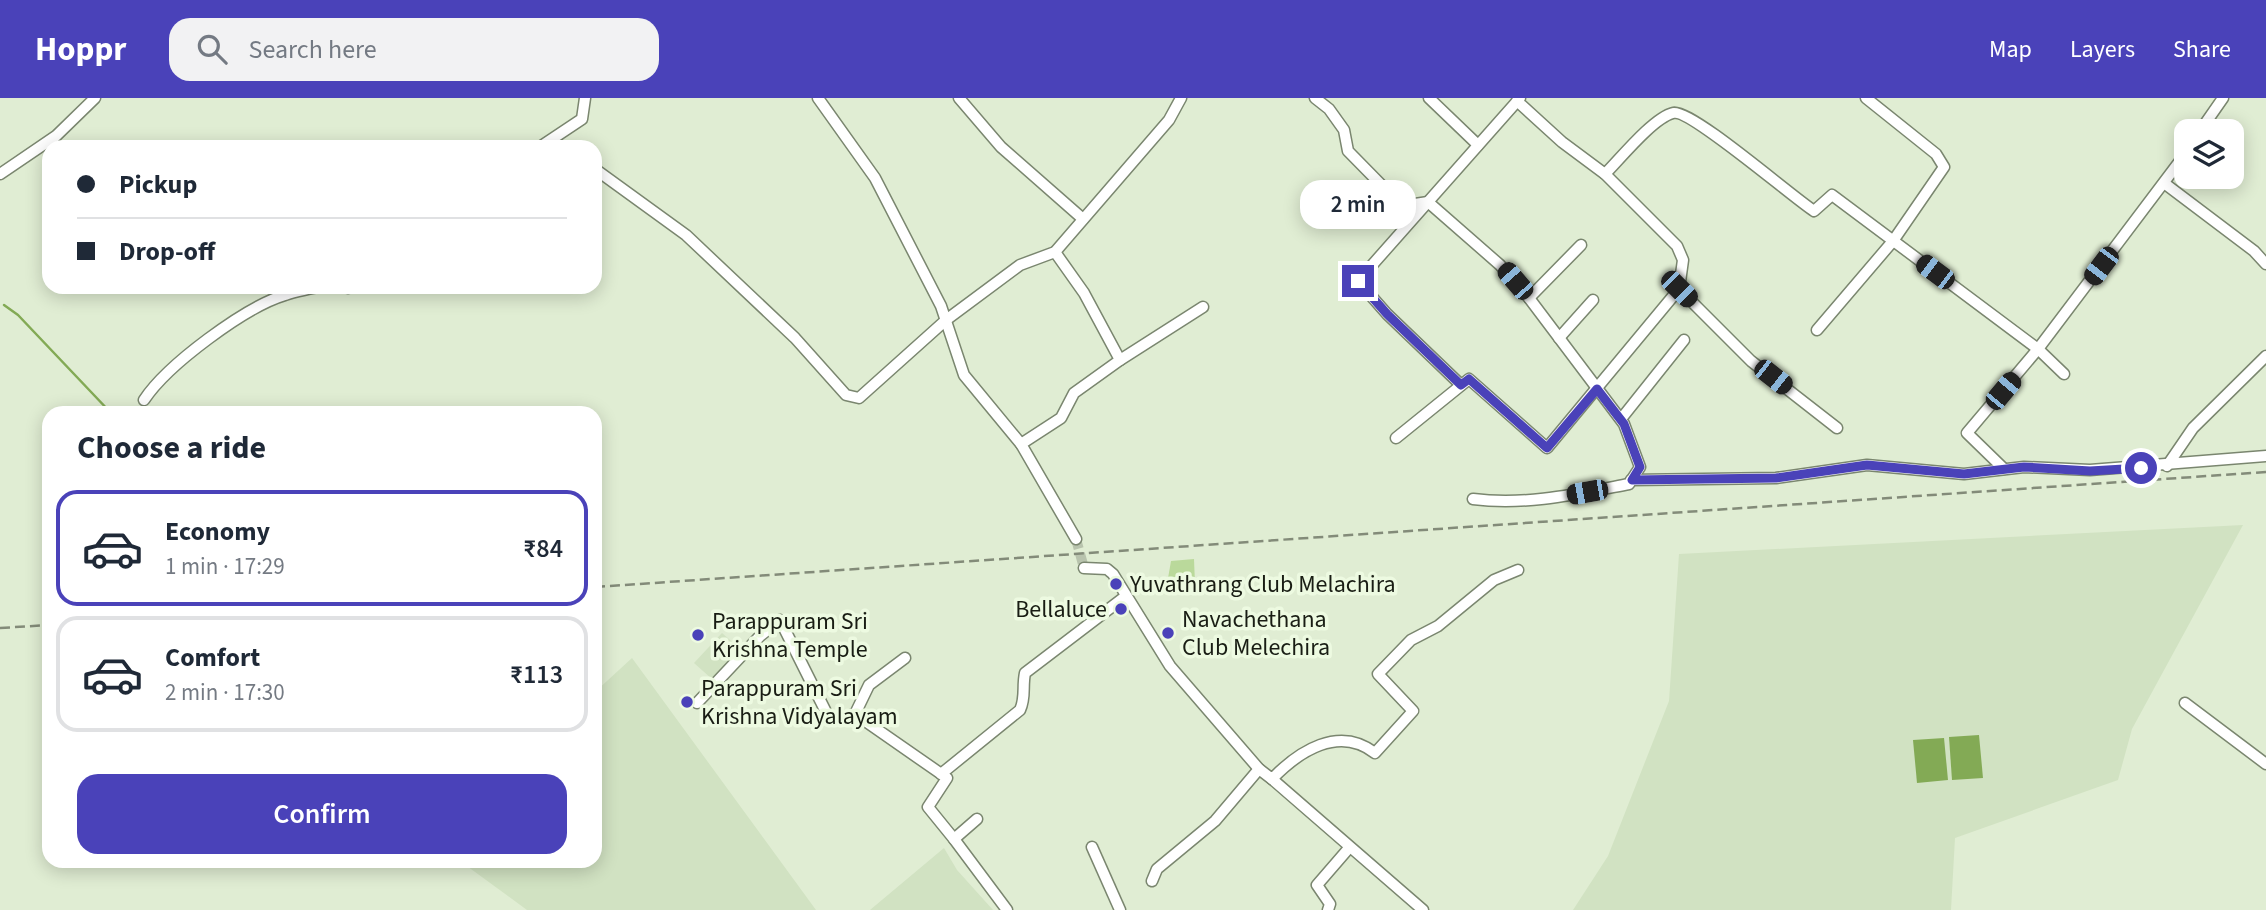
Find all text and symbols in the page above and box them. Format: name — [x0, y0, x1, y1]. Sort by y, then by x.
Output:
search box — [169, 18, 659, 81]
text: Hoppr — [35, 26, 127, 73]
icon: search — [193, 30, 231, 68]
text: Search here — [249, 31, 377, 68]
text: Map — [1989, 32, 2032, 67]
text: Layers — [2070, 32, 2135, 67]
text: Share — [2173, 32, 2231, 67]
map controls — [2174, 119, 2244, 189]
button: layers — [2174, 119, 2244, 189]
text: Pickup — [119, 166, 197, 203]
callout: 2 min — [1300, 180, 1416, 228]
text: 2 min — [1331, 188, 1385, 221]
text: Drop-off — [119, 233, 215, 270]
car — [2080, 243, 2123, 289]
car — [1912, 251, 1959, 293]
car — [1494, 258, 1537, 304]
route end — [1342, 265, 1374, 297]
car — [1657, 267, 1702, 311]
car — [1750, 356, 1797, 398]
car — [1982, 368, 2025, 414]
text: Choose a ride — [77, 425, 266, 471]
route start — [2125, 452, 2157, 484]
car — [1565, 478, 1610, 506]
text: Economy — [165, 513, 270, 550]
icon: car — [81, 517, 144, 580]
text: ₹84 — [523, 530, 563, 567]
text: 1 min · 17:29 — [165, 550, 285, 583]
place label: Yuvathrang Club Melachira — [1129, 567, 1396, 602]
marker: Yuvathrang Club Melachira — [1108, 576, 1124, 592]
place label: Bellaluce — [1015, 592, 1107, 627]
marker: Bellaluce — [1113, 601, 1129, 617]
place label: Navachethana Club Melechira — [1182, 602, 1330, 665]
place label: Parappuram Sri Krishna Temple — [712, 604, 868, 667]
marker: Navachethana Club Melechira — [1160, 625, 1176, 641]
marker: Parappuram Sri Krishna Temple — [690, 627, 706, 643]
text: Comfort — [165, 639, 260, 676]
icon: car — [81, 643, 144, 706]
text: ₹113 — [510, 656, 563, 693]
place label: Parappuram Sri Krishna Vidyalayam — [701, 671, 898, 734]
text: 2 min · 17:30 — [165, 676, 285, 709]
marker: Parappuram Sri Krishna Vidyalayam — [679, 694, 695, 710]
button: Confirm — [77, 774, 567, 854]

